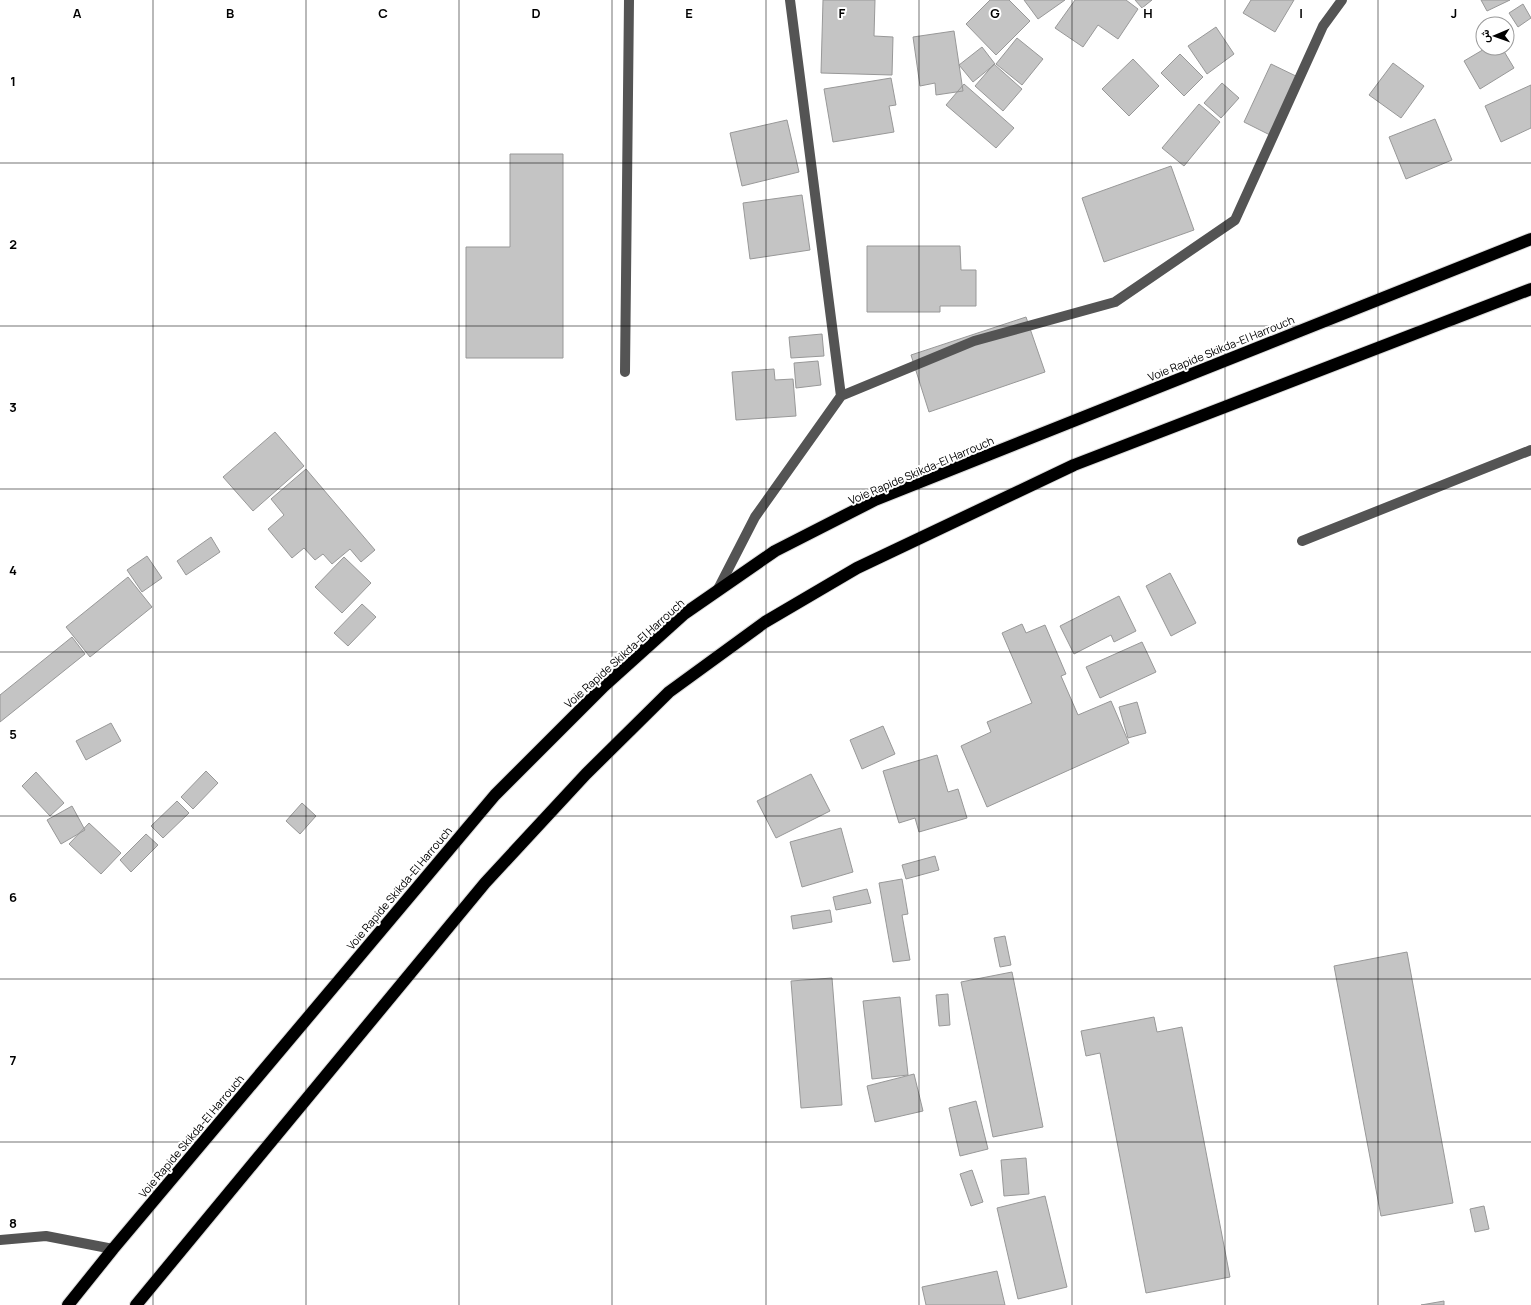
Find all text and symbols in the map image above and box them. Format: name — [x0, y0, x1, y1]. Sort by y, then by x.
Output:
text: A — [73, 4, 82, 22]
text: B — [226, 4, 234, 22]
text: C — [378, 4, 388, 22]
text: D — [531, 4, 541, 22]
text: E — [685, 4, 693, 22]
text: F — [839, 4, 846, 22]
text: G — [990, 4, 1000, 22]
text: H — [1143, 4, 1153, 22]
text: I — [1299, 4, 1303, 22]
text: J — [1451, 4, 1457, 22]
north arrow — [1475, 16, 1515, 56]
text: ش — [1477, 29, 1492, 43]
text: 1 — [10, 72, 16, 90]
text: 2 — [9, 235, 17, 253]
street label: Voie Rapide Skikda-El Harrouch — [1146, 312, 1296, 384]
text: 3 — [9, 398, 17, 416]
street label: Voie Rapide Skikda-El Harrouch — [846, 433, 996, 507]
text: 4 — [9, 561, 17, 579]
street label: Voie Rapide Skikda-El Harrouch — [561, 595, 687, 711]
text: 5 — [9, 725, 17, 743]
street label: Voie Rapide Skikda-El Harrouch — [343, 823, 455, 953]
text: 6 — [9, 888, 17, 906]
text: 7 — [10, 1051, 17, 1069]
street label: Voie Rapide Skikda-El Harrouch — [135, 1071, 247, 1201]
text: 8 — [9, 1214, 17, 1232]

